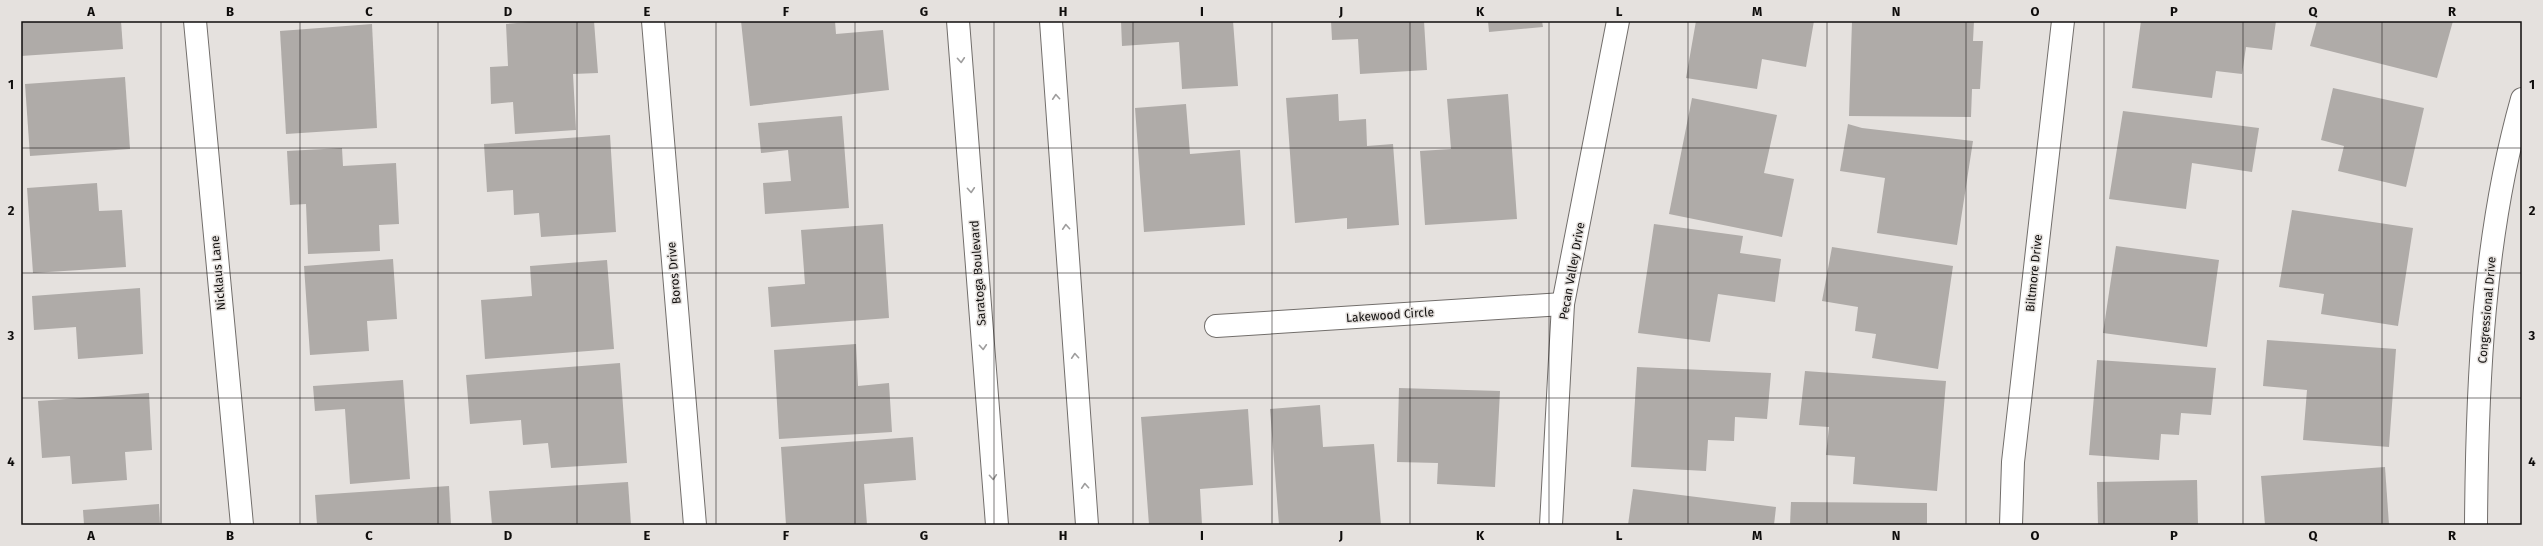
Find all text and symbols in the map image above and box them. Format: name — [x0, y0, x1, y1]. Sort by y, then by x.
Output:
text: A — [86, 4, 95, 19]
text: B — [226, 4, 234, 19]
text: C — [365, 4, 373, 19]
text: D — [504, 4, 513, 19]
text: E — [644, 4, 651, 19]
text: F — [783, 4, 790, 19]
text: G — [920, 4, 928, 19]
text: H — [1059, 4, 1067, 19]
text: I — [1200, 4, 1204, 19]
text: J — [1338, 4, 1343, 19]
text: K — [1476, 4, 1485, 19]
text: L — [1616, 4, 1623, 19]
text: M — [1752, 4, 1762, 19]
text: N — [1892, 4, 1900, 19]
text: O — [2031, 4, 2040, 19]
text: P — [2170, 4, 2178, 19]
text: Q — [2309, 4, 2319, 19]
text: R — [2448, 4, 2457, 19]
one-way arrow — [957, 57, 966, 63]
text: 1 — [8, 77, 14, 92]
text: 1 — [2529, 77, 2535, 92]
one-way arrow — [1052, 94, 1061, 100]
one-way arrow — [967, 186, 976, 193]
text: 2 — [8, 203, 15, 218]
text: 2 — [2529, 203, 2536, 218]
street label: Saratoga Boulevard — [967, 220, 989, 326]
street label: Pecan Valley Drive — [1557, 221, 1587, 321]
one-way arrow — [1061, 224, 1070, 230]
street label: Biltmore Drive — [2023, 234, 2045, 312]
street label: Nicklaus Lane — [208, 235, 228, 311]
street label: Boros Drive — [664, 241, 684, 305]
street label: Congressional Drive — [2475, 256, 2499, 364]
street label: Lakewood Circle — [1346, 305, 1434, 325]
text: 3 — [7, 328, 15, 343]
text: 3 — [2528, 328, 2536, 343]
one-way arrow — [979, 344, 988, 350]
one-way arrow — [1071, 353, 1080, 359]
text: 4 — [7, 454, 15, 469]
text: 4 — [2528, 454, 2536, 469]
one-way arrow — [989, 474, 998, 480]
one-way arrow — [1080, 483, 1089, 489]
text: A — [86, 528, 95, 543]
text: B — [226, 528, 234, 543]
text: C — [365, 528, 373, 543]
text: D — [504, 528, 513, 543]
text: E — [644, 528, 651, 543]
text: F — [783, 528, 790, 543]
text: G — [920, 528, 928, 543]
text: H — [1059, 528, 1067, 543]
text: I — [1200, 528, 1204, 543]
text: J — [1338, 528, 1343, 543]
text: K — [1476, 528, 1485, 543]
text: L — [1616, 528, 1623, 543]
text: M — [1752, 528, 1762, 543]
text: N — [1892, 528, 1900, 543]
text: O — [2031, 528, 2040, 543]
text: P — [2170, 528, 2178, 543]
text: Q — [2309, 528, 2319, 543]
text: R — [2448, 528, 2457, 543]

